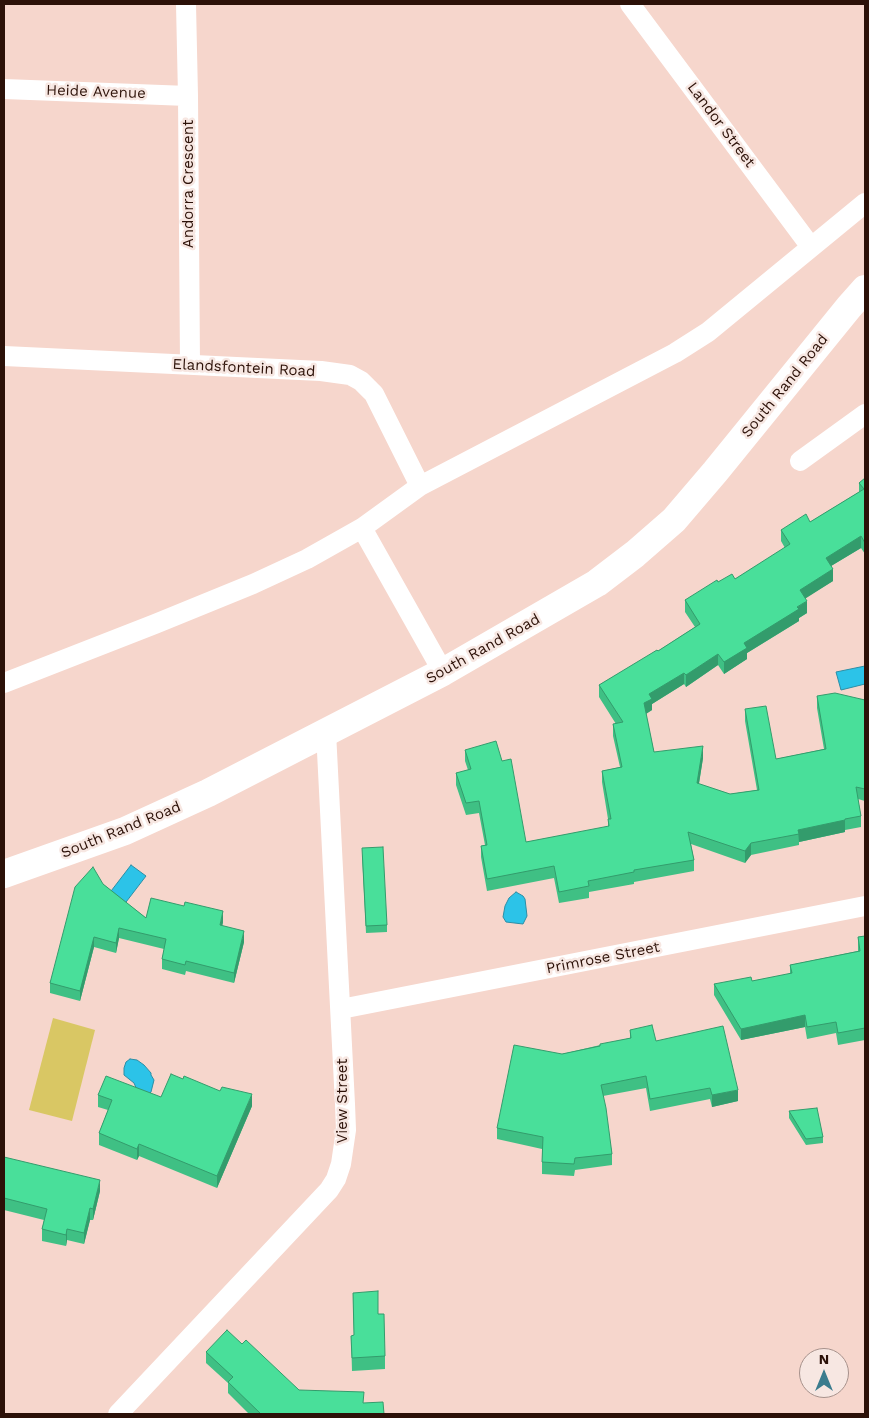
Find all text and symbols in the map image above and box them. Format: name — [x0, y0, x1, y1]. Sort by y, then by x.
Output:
street label: Landor Street — [683, 79, 759, 171]
street label: Heide Avenue — [46, 81, 146, 103]
street label: Andorra Crescent — [180, 120, 198, 248]
street label: South Rand Road — [738, 331, 832, 441]
street label: Elandsfontein Road — [172, 355, 316, 381]
street label: South Rand Road — [423, 610, 543, 688]
street label: South Rand Road — [59, 798, 183, 862]
street label: Primrose Street — [545, 938, 661, 978]
street label: View Street — [334, 1059, 352, 1143]
north arrow — [799, 1348, 849, 1398]
text: N — [819, 1351, 829, 1367]

